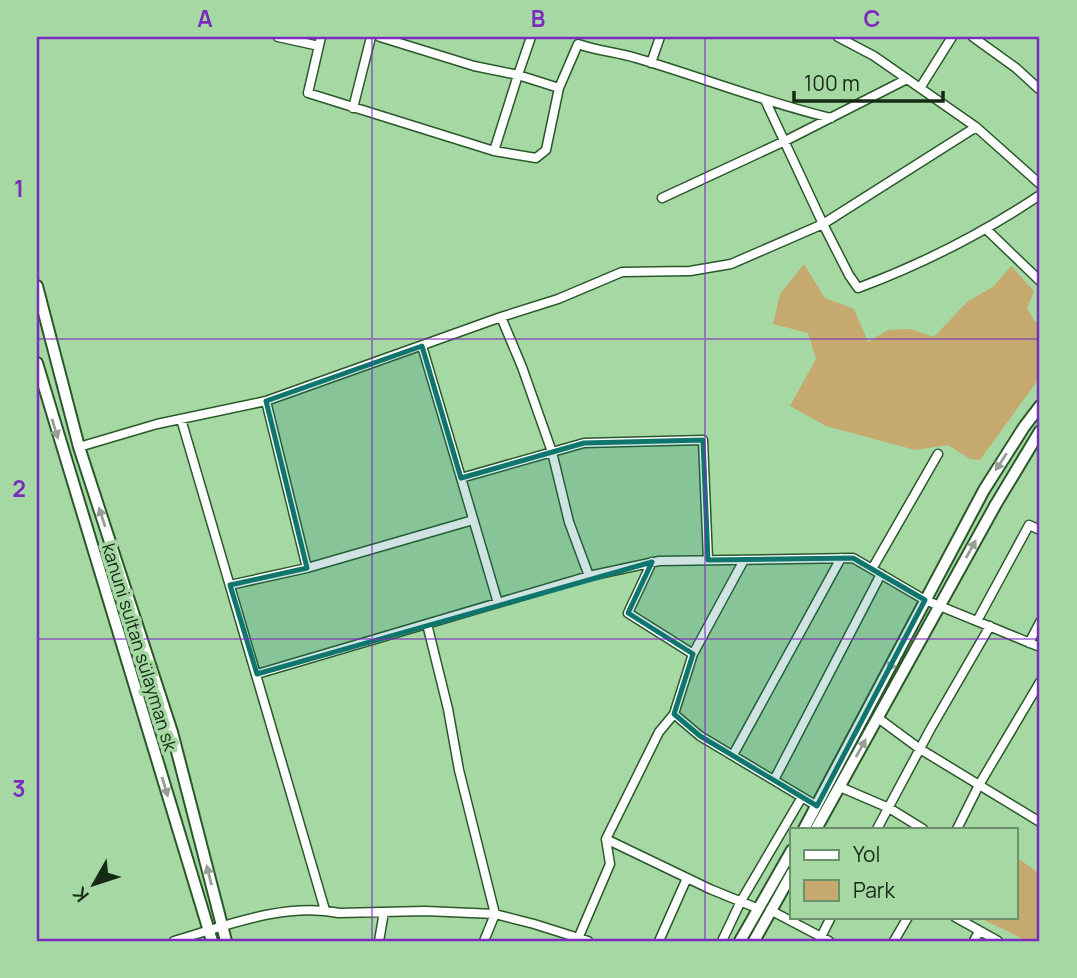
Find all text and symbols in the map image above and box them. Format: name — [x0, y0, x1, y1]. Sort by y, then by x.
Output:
text: A — [197, 2, 213, 34]
text: B — [531, 2, 545, 34]
text: C — [864, 2, 881, 34]
scale bar — [794, 60, 942, 104]
text: 100 m — [804, 69, 860, 97]
text: 1 — [14, 172, 24, 204]
one-way arrow — [51, 418, 61, 439]
one-way arrow — [995, 453, 1008, 472]
text: 2 — [12, 472, 26, 504]
one-way arrow — [96, 506, 107, 527]
one-way arrow — [965, 539, 977, 559]
street label: kanuni sultan sülayman sk — [97, 540, 183, 755]
one-way arrow — [887, 652, 899, 672]
one-way arrow — [855, 738, 867, 758]
text: 3 — [12, 772, 26, 804]
one-way arrow — [160, 777, 170, 798]
legend — [790, 828, 1018, 918]
text: Yol — [853, 840, 880, 868]
north arrow — [60, 848, 130, 918]
one-way arrow — [203, 864, 214, 886]
text: Park — [853, 876, 895, 904]
text: K — [66, 881, 95, 908]

